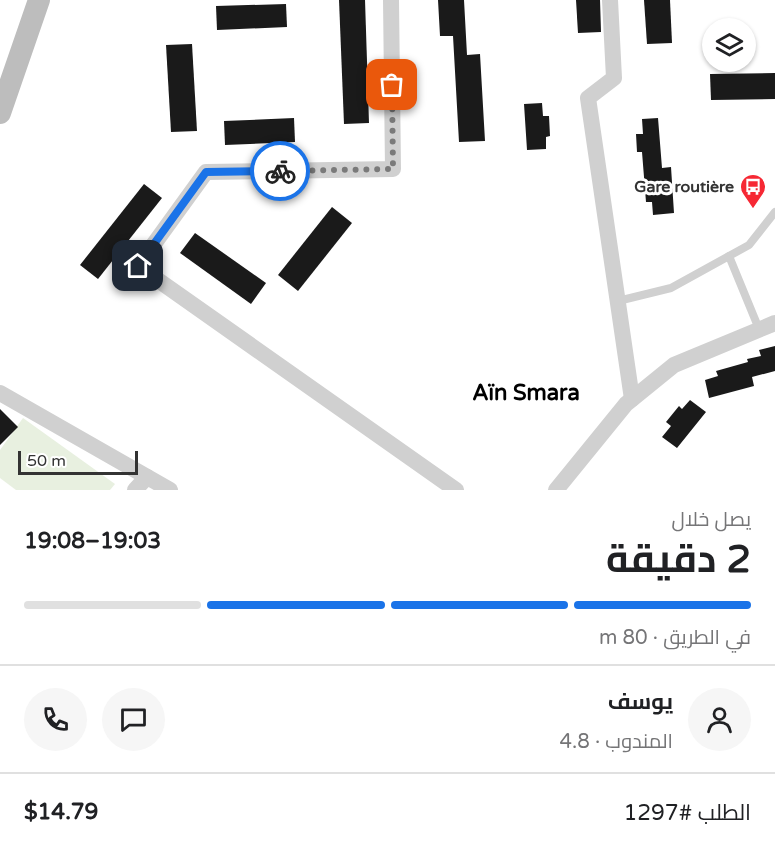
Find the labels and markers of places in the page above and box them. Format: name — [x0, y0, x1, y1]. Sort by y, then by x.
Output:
pin — [366, 59, 417, 110]
bus stop icon: Gare routière — [738, 172, 768, 210]
place label: Gare routière — [634, 177, 734, 197]
pin — [112, 240, 163, 291]

